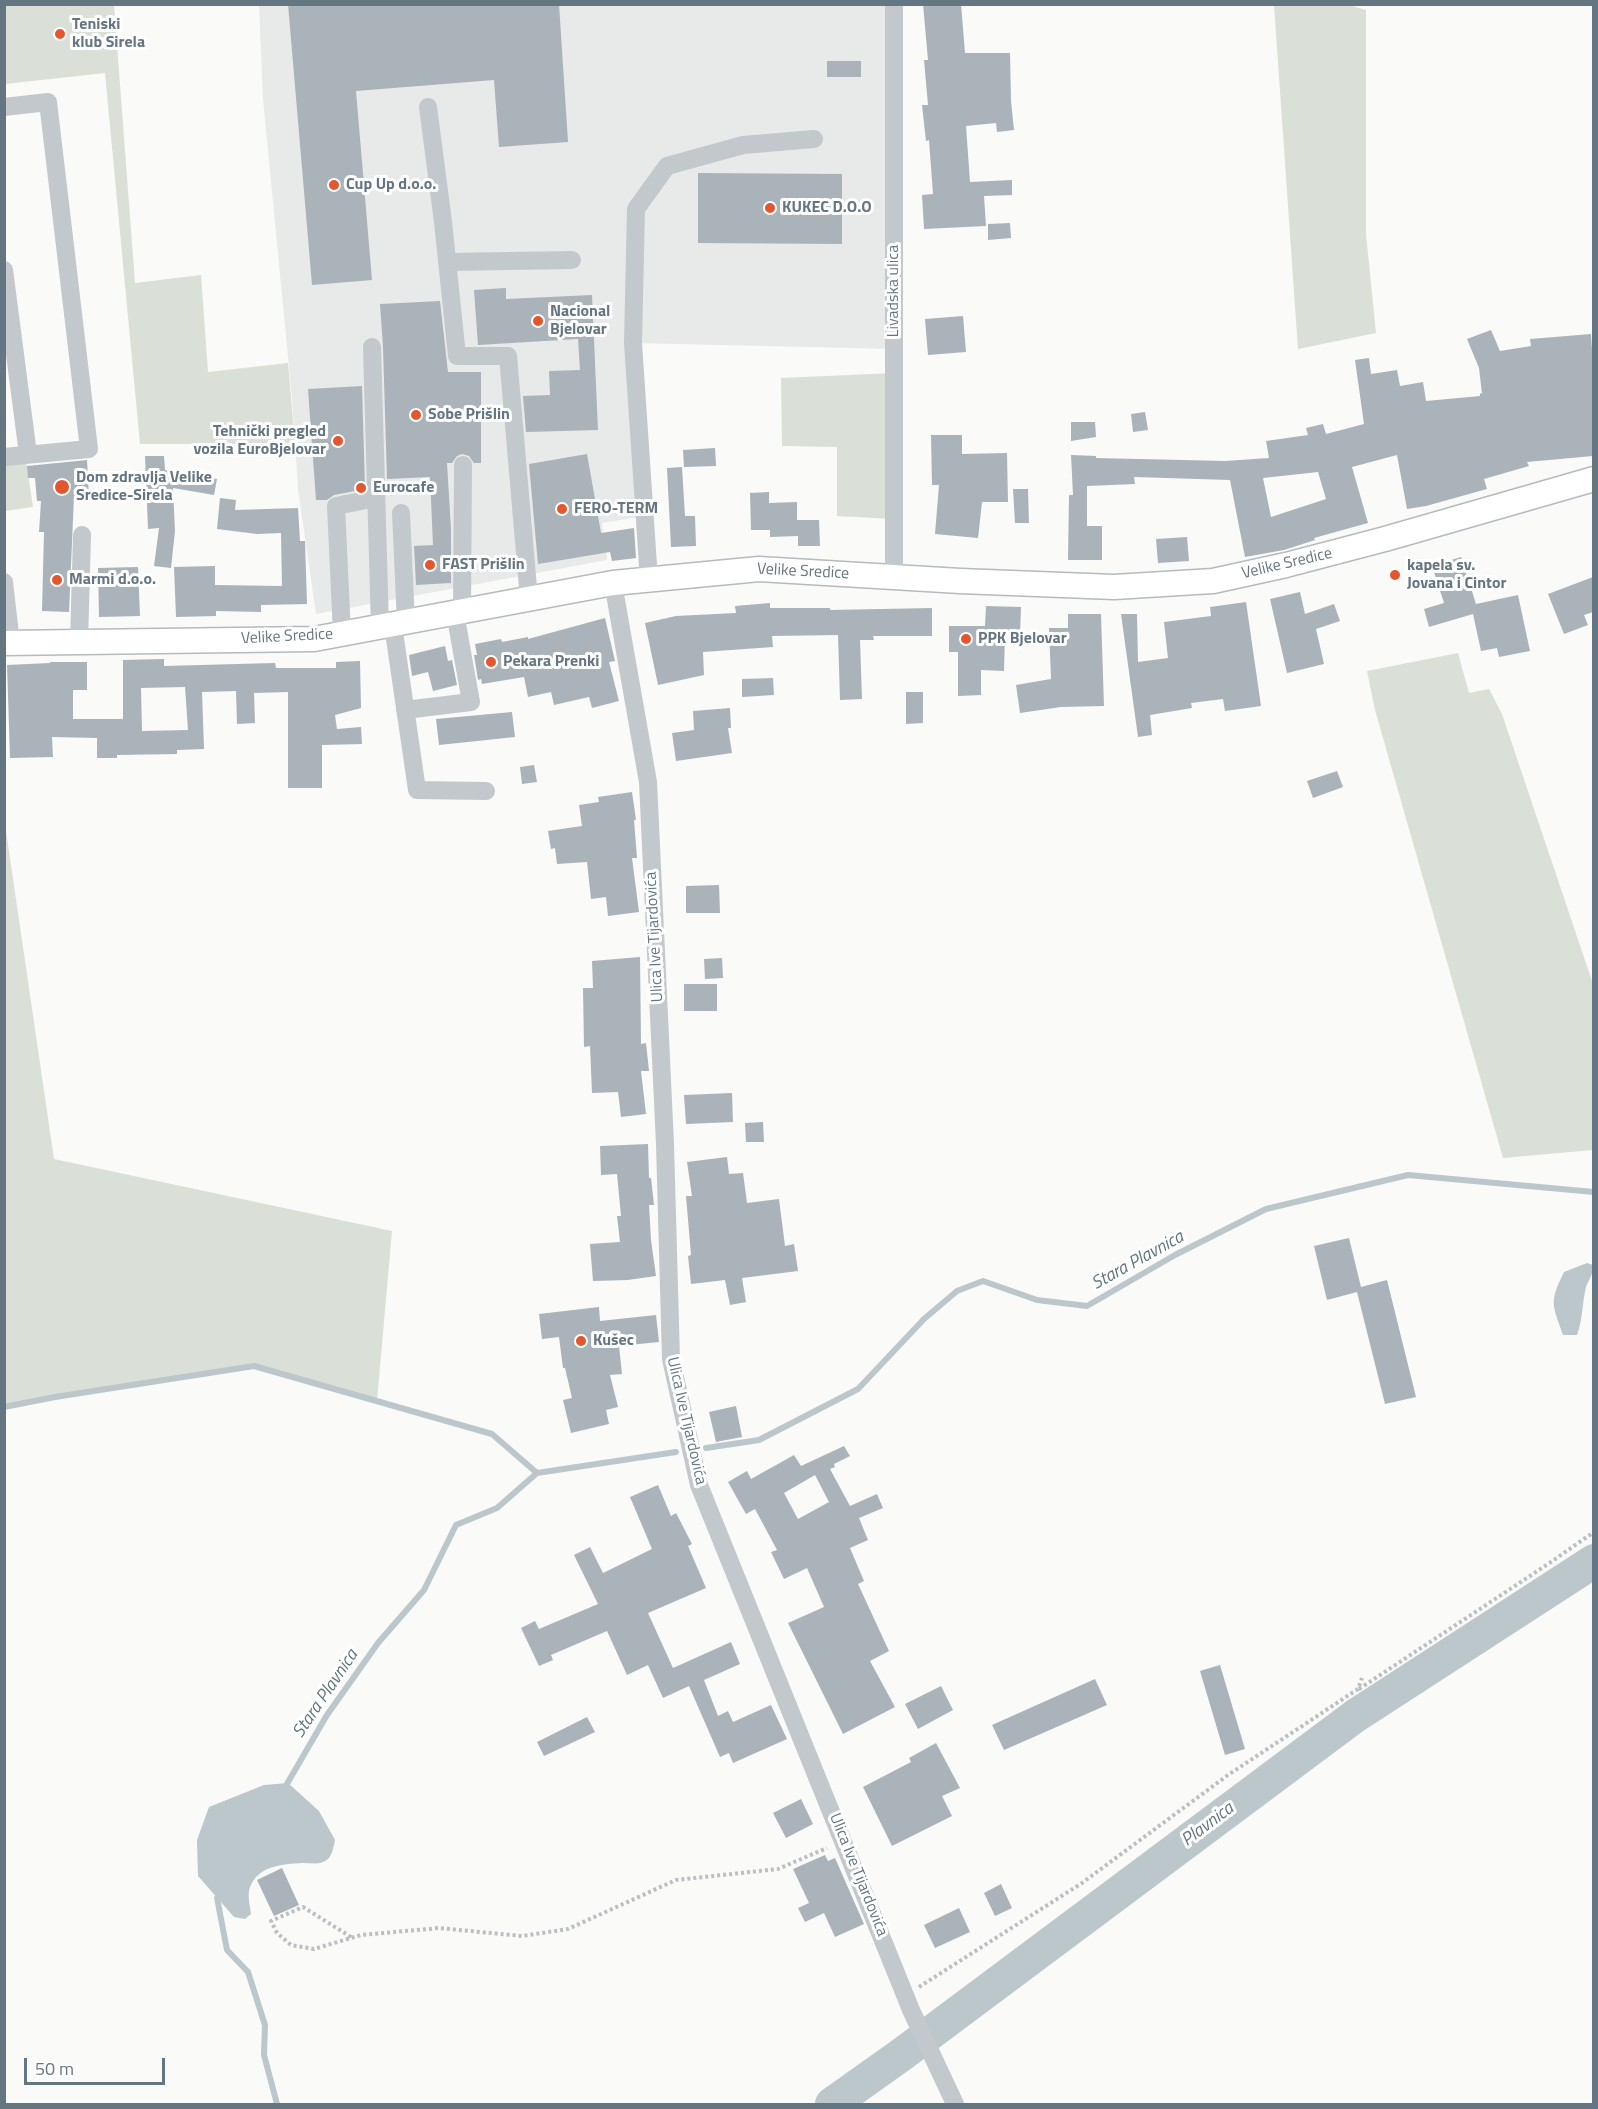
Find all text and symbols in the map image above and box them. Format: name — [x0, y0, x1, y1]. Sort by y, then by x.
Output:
place label: Teniski klub Sirela — [72, 15, 145, 53]
marker: Teniski klub Sirela — [53, 27, 67, 41]
place label: Cup Up d.o.o. — [346, 175, 436, 195]
marker: Cup Up d.o.o. — [327, 178, 341, 192]
place label: KUKEC D.O.O — [782, 198, 872, 218]
marker: KUKEC D.O.O — [763, 201, 777, 215]
street label: Livadska ulica — [884, 245, 904, 337]
place label: Nacional Bjelovar — [550, 302, 610, 340]
marker: Nacional Bjelovar — [531, 314, 545, 328]
place label: Sobe Prišlin — [428, 405, 510, 425]
marker: Sobe Prišlin — [409, 408, 423, 422]
place label: Tehnički pregled vozila EuroBjelovar — [193, 422, 326, 460]
marker: Tehnički pregled vozila EuroBjelovar — [331, 434, 345, 448]
place label: Dom zdravlja Velike Sredice-Sirela — [76, 468, 212, 506]
marker: Dom zdravlja Velike Sredice-Sirela — [53, 478, 71, 496]
place label: Eurocafe — [373, 478, 434, 498]
marker: Eurocafe — [354, 481, 368, 495]
place label: FERO-TERM — [574, 499, 658, 519]
marker: FERO-TERM — [555, 502, 569, 516]
street label: Velike Sredice — [1240, 544, 1334, 584]
place label: FAST Prišlin — [442, 555, 525, 575]
place label: kapela sv. Jovana i Cintor — [1407, 556, 1506, 594]
marker: FAST Prišlin — [423, 558, 437, 572]
street label: Velike Sredice — [756, 560, 850, 584]
marker: kapela sv. Jovana i Cintor — [1388, 568, 1402, 582]
place label: Marmi d.o.o. — [69, 570, 156, 590]
marker: Marmi d.o.o. — [50, 573, 64, 587]
street label: Velike Sredice — [240, 625, 334, 649]
place label: PPK Bjelovar — [978, 629, 1067, 649]
marker: PPK Bjelovar — [959, 632, 973, 646]
place label: Pekara Prenki — [503, 652, 599, 672]
marker: Pekara Prenki — [484, 655, 498, 669]
street label: Ulica Ive Tijardovića — [642, 871, 668, 1003]
water label: Stara Plavnica — [1088, 1227, 1188, 1295]
place label: Kušec — [593, 1331, 634, 1351]
marker: Kušec — [574, 1334, 588, 1348]
street label: Ulica Ive Tijardovića — [662, 1355, 710, 1487]
water label: Stara Plavnica — [289, 1646, 363, 1742]
water label: Plavnica — [1178, 1798, 1238, 1852]
street label: Ulica Ive Tijardovića — [825, 1811, 891, 1939]
scale bar — [27, 2046, 168, 2084]
text: 50 m — [35, 2055, 74, 2082]

